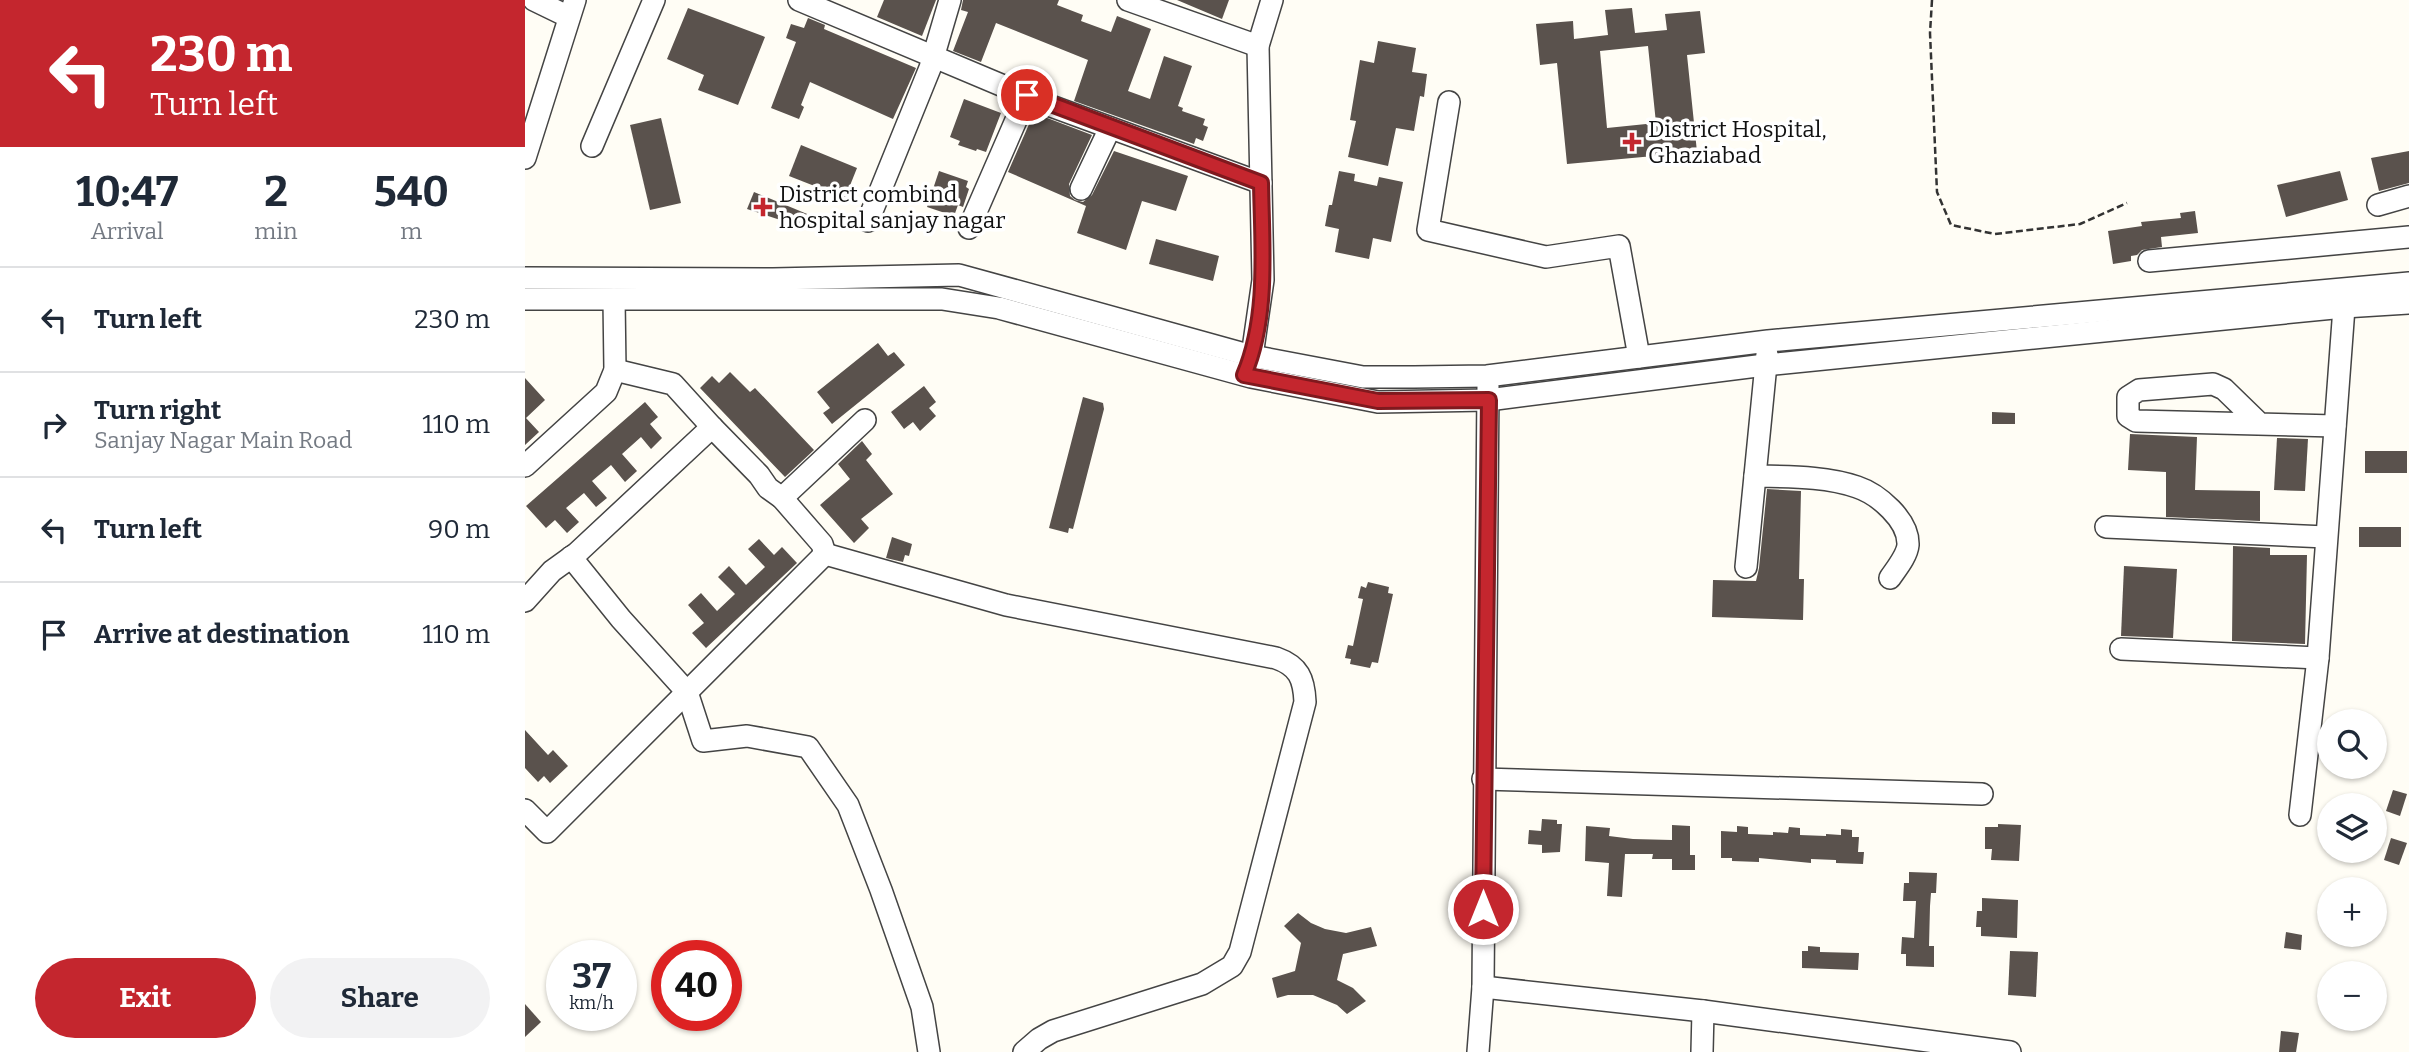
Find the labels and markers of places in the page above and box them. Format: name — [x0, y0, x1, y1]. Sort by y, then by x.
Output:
pin — [997, 65, 1057, 125]
place label: District Hospital, Ghaziabad — [1648, 115, 1827, 169]
marker: District Hospital, Ghaziabad — [1622, 132, 1642, 152]
place label: District combind hospital sanjay nagar — [779, 180, 1006, 234]
marker: District combind hospital sanjay nagar — [753, 197, 773, 217]

